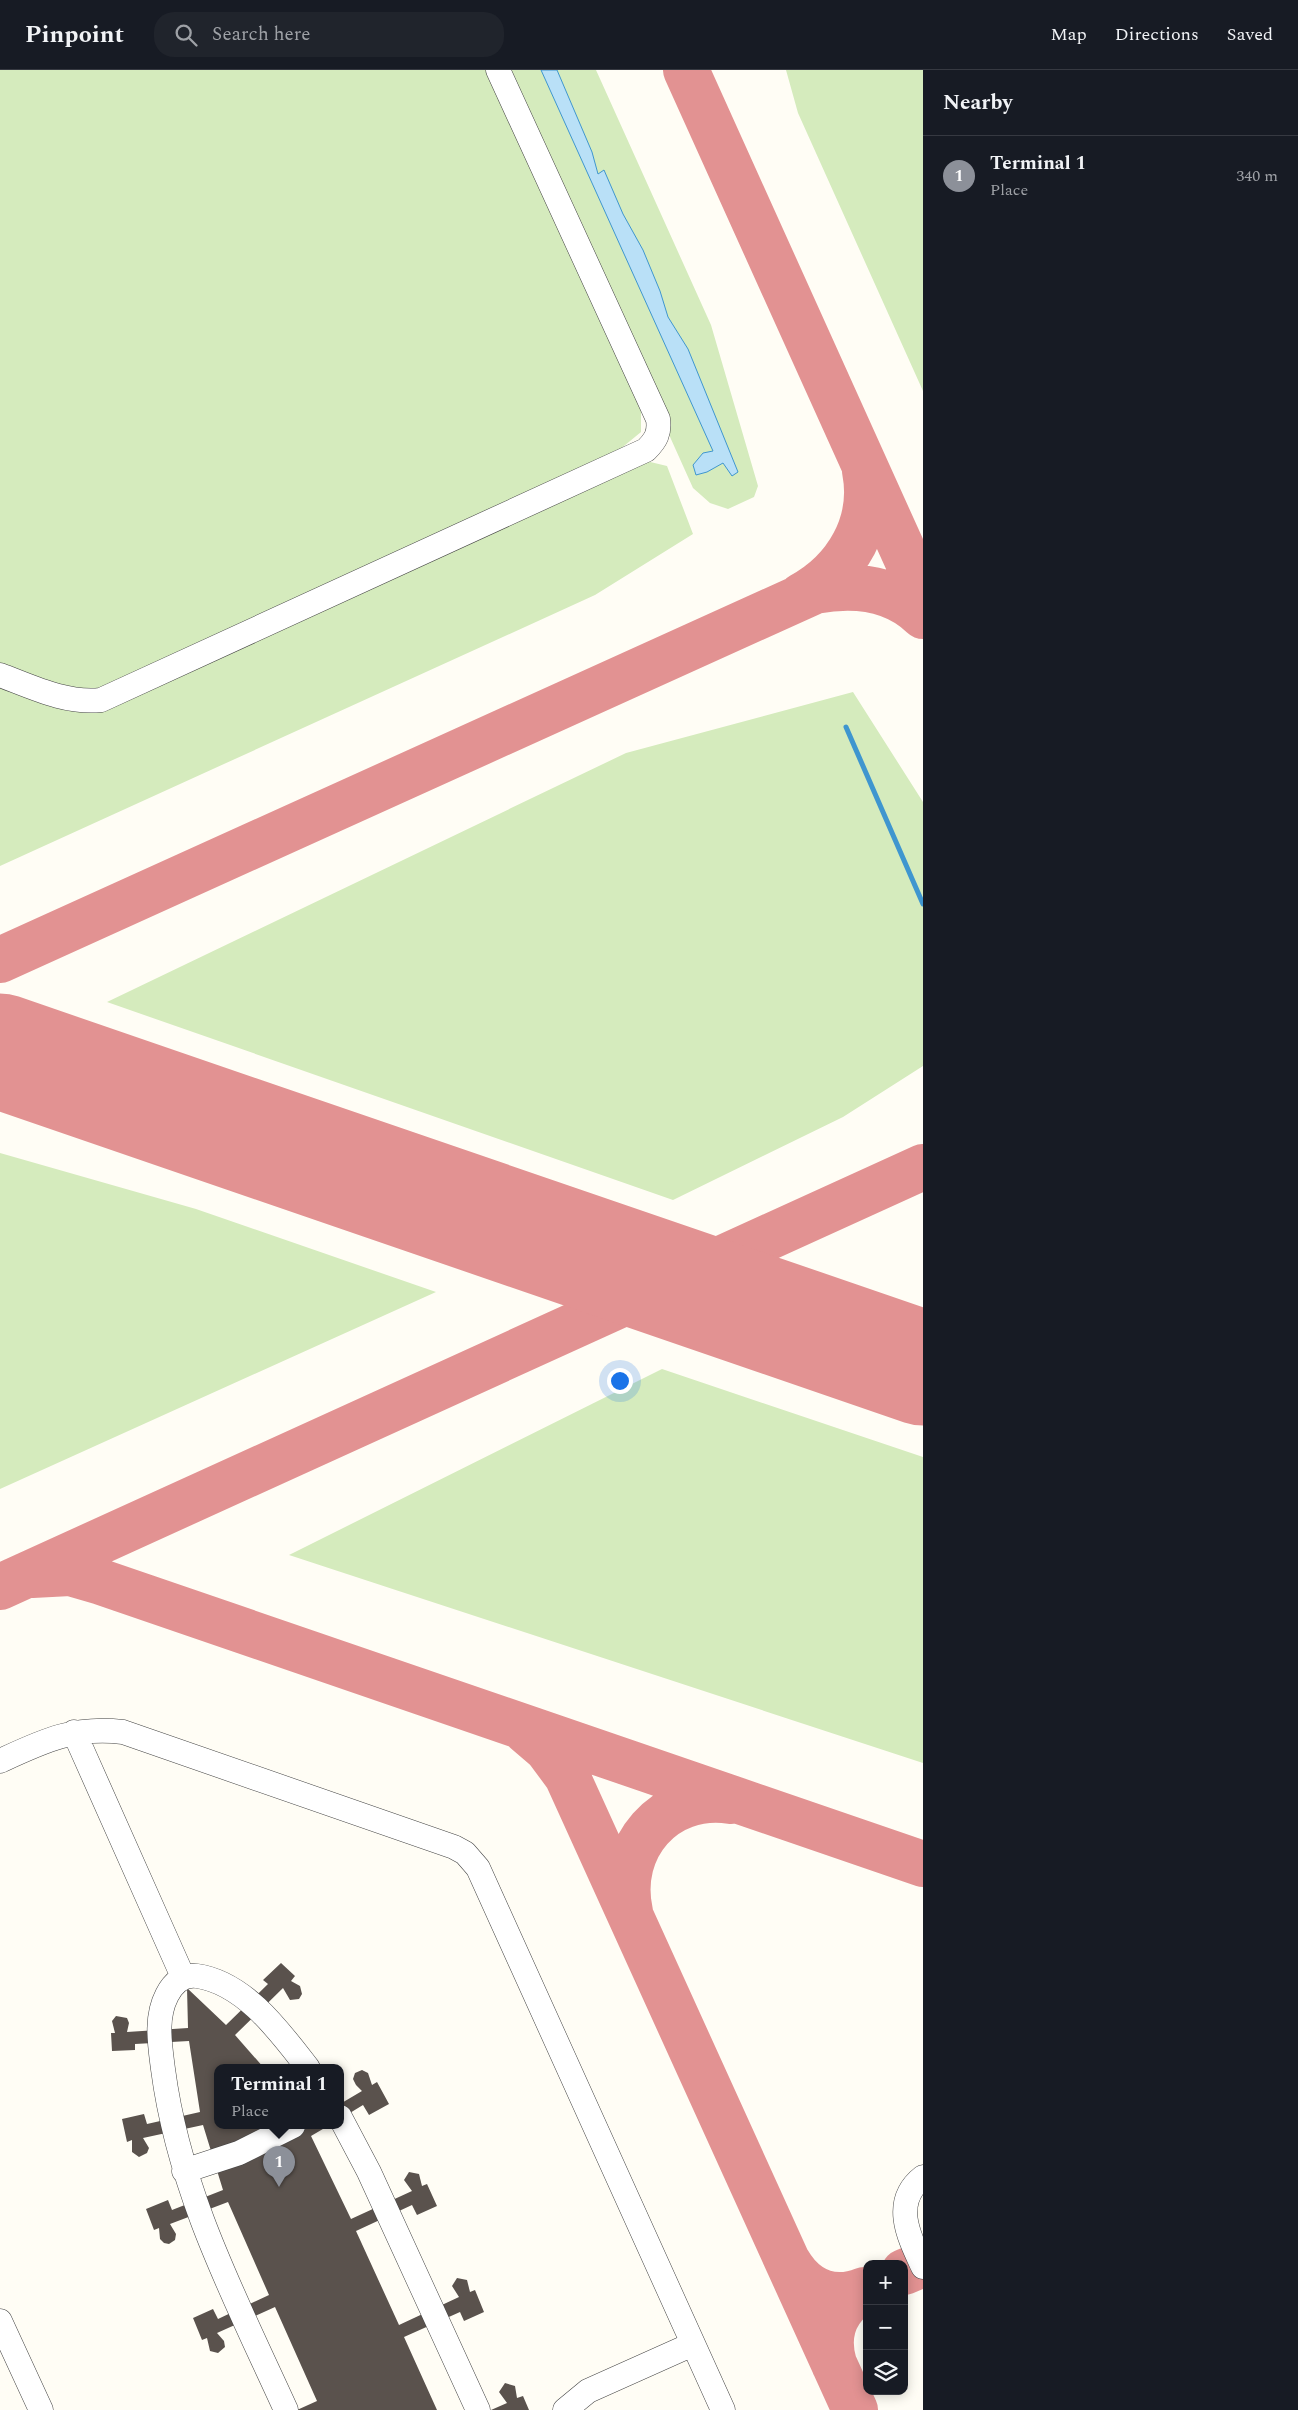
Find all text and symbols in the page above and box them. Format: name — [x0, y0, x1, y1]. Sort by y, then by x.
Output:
search box — [154, 12, 504, 57]
text: Pinpoint — [25, 17, 124, 53]
text: Search here — [212, 20, 310, 49]
icon: search — [172, 21, 200, 49]
text: Map — [1051, 21, 1087, 48]
text: Directions — [1115, 21, 1199, 48]
text: Saved — [1227, 21, 1273, 48]
text: Nearby — [943, 87, 1013, 119]
text: Terminal 1 — [990, 149, 1086, 178]
text: 1 — [955, 164, 963, 188]
text: 340 m — [1236, 164, 1278, 188]
text: Place — [990, 178, 1028, 202]
your location — [607, 1368, 633, 1394]
popup — [214, 2064, 344, 2129]
text: Terminal 1 — [231, 2070, 327, 2099]
text: Place — [231, 2099, 269, 2123]
pin: 1 — [263, 2146, 295, 2187]
map controls — [863, 2260, 908, 2395]
button: + — [863, 2260, 908, 2305]
button: − — [863, 2305, 908, 2350]
button: layers — [863, 2350, 908, 2395]

